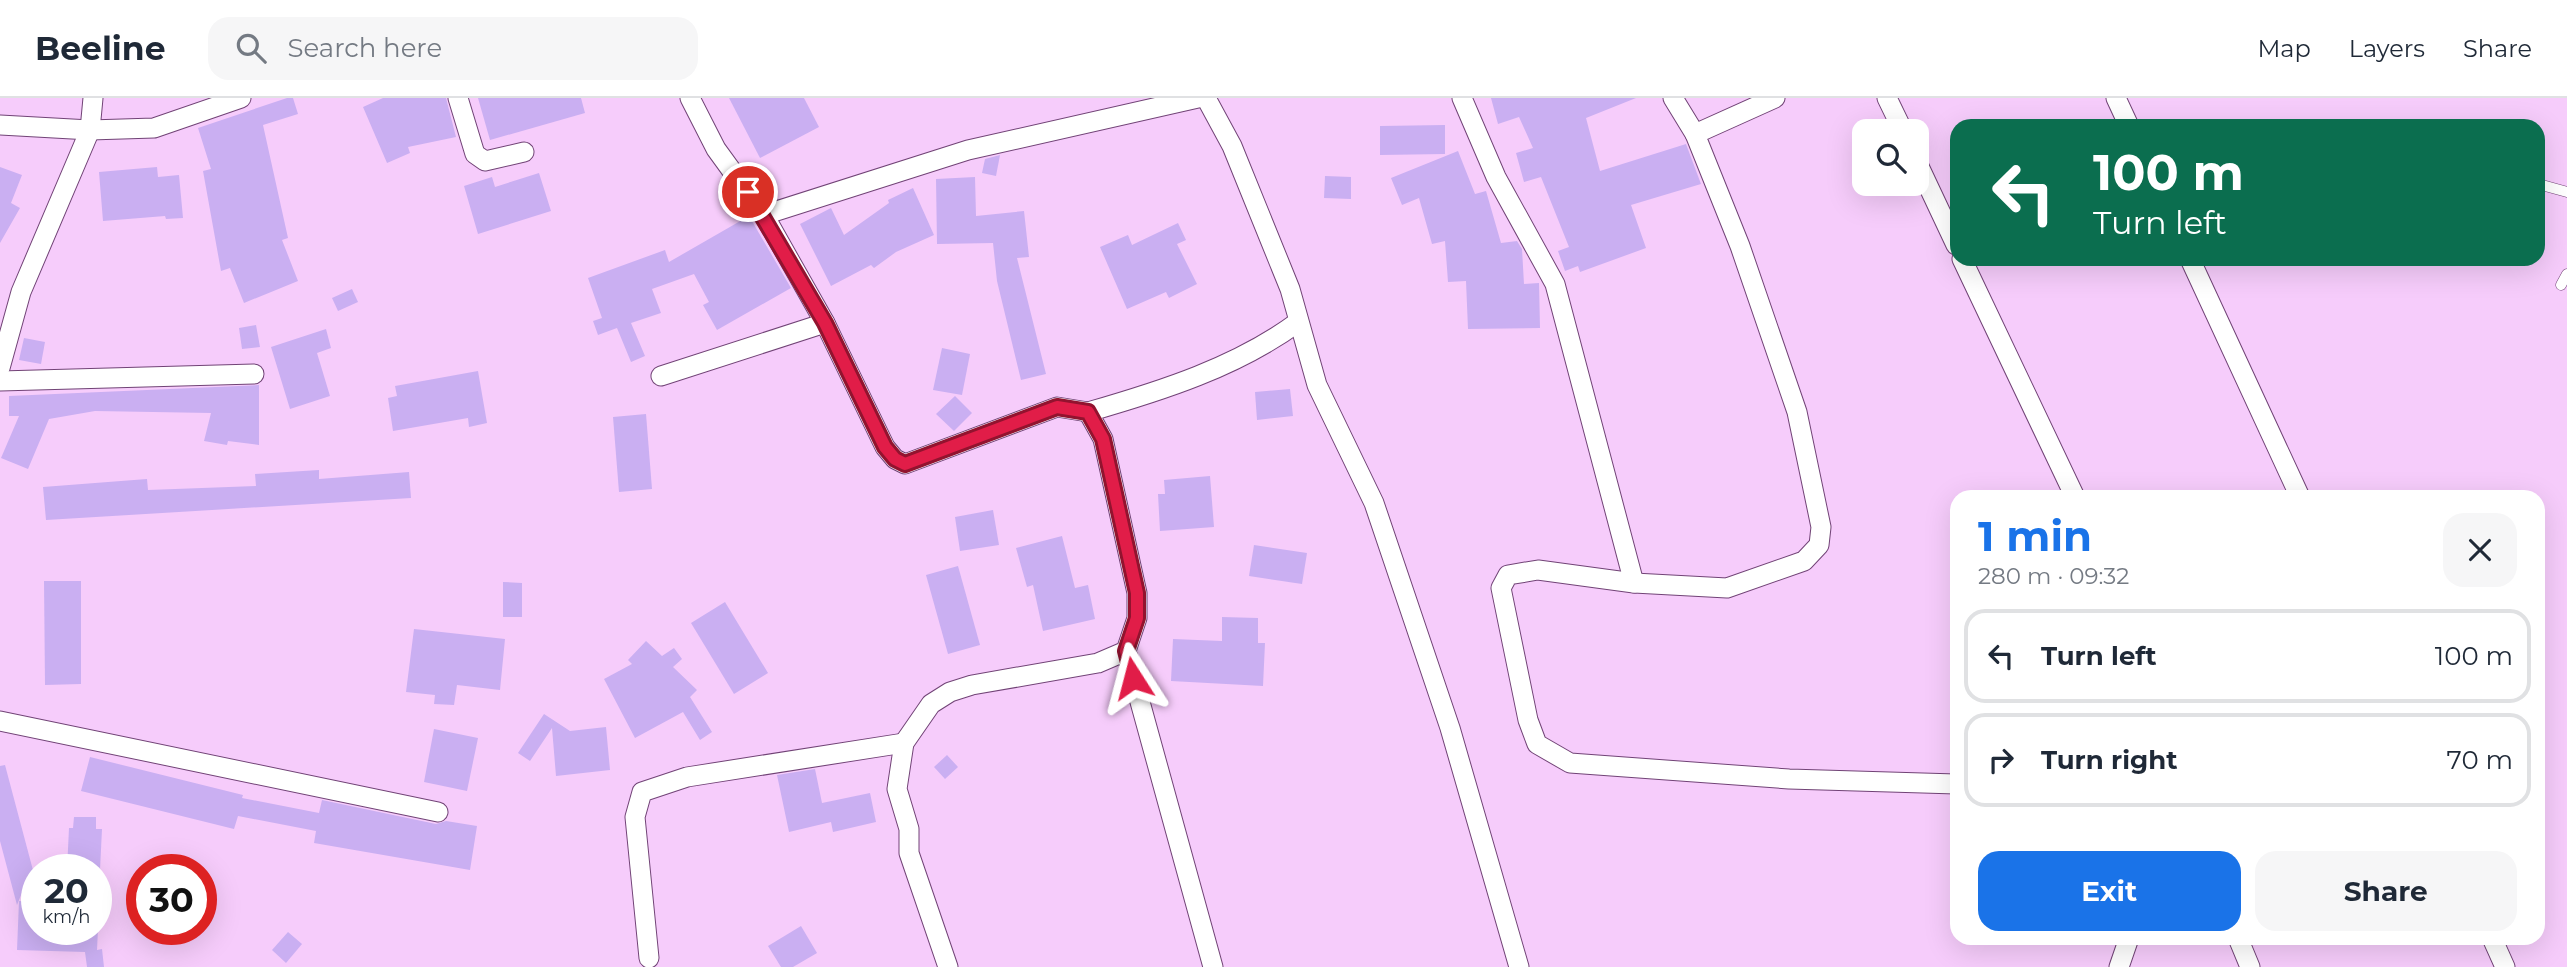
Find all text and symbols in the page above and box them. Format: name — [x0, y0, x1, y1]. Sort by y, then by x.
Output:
search box — [208, 17, 698, 80]
text: Beeline — [35, 28, 166, 68]
icon: search — [232, 29, 270, 67]
text: Search here — [288, 32, 442, 64]
text: Map — [2257, 34, 2311, 63]
text: Layers — [2349, 34, 2425, 63]
text: Share — [2463, 34, 2532, 63]
map controls — [1852, 119, 1929, 196]
button: search — [1852, 119, 1929, 196]
text: 100 m — [2093, 143, 2244, 202]
icon: left — [1978, 147, 2069, 238]
pin — [718, 162, 778, 222]
icon: arrive — [729, 173, 767, 211]
text: Turn left — [2093, 203, 2227, 242]
text: 1 min — [1978, 510, 2092, 562]
button: close — [2443, 513, 2517, 587]
text: 280 m · 09:32 — [1978, 562, 2129, 590]
icon: left — [1982, 637, 2020, 675]
text: Turn left — [2041, 640, 2157, 672]
text: 100 m — [2435, 640, 2513, 672]
position arrow — [1096, 641, 1170, 715]
icon: right — [1982, 741, 2020, 779]
text: Turn right — [2041, 744, 2177, 776]
text: 70 m — [2447, 744, 2513, 776]
button: Exit — [1978, 851, 2241, 931]
button: Share — [2255, 851, 2517, 931]
speed limit sign: 30 — [126, 854, 217, 945]
text: 20 — [44, 869, 89, 912]
text: km/h — [42, 906, 91, 928]

